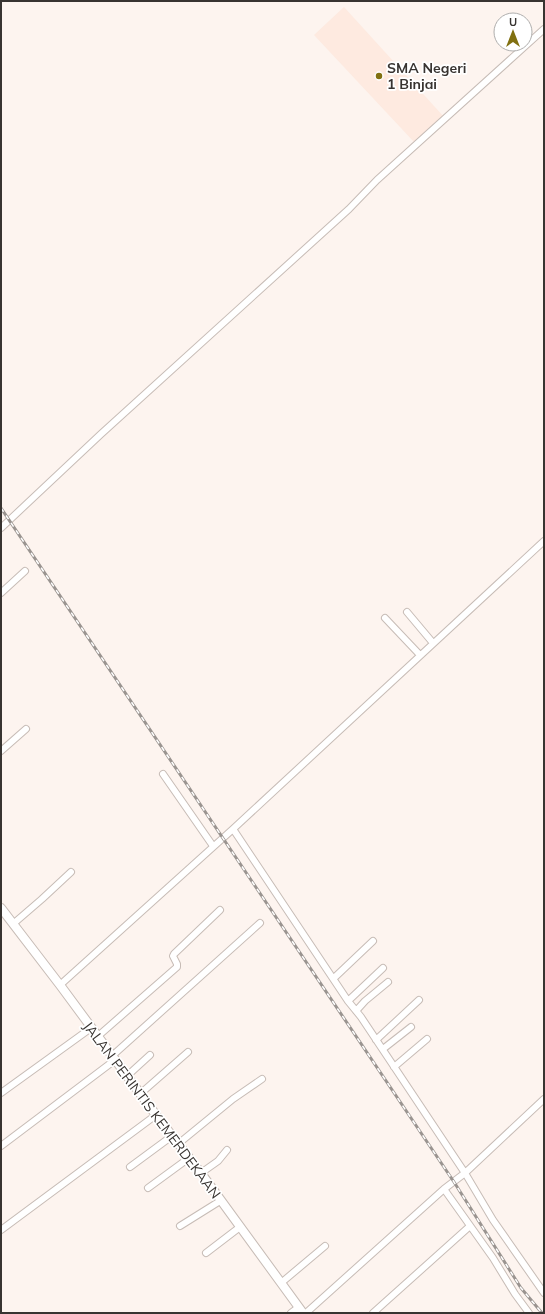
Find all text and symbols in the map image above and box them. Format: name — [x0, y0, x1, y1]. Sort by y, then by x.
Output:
north arrow — [493, 12, 533, 52]
text: U — [509, 15, 517, 29]
place label: SMA Negeri 1 Binjai — [387, 59, 466, 93]
marker: SMA Negeri 1 Binjai — [374, 71, 384, 81]
street label: JALAN PERINTIS KEMERDEKAAN — [79, 1018, 225, 1202]

